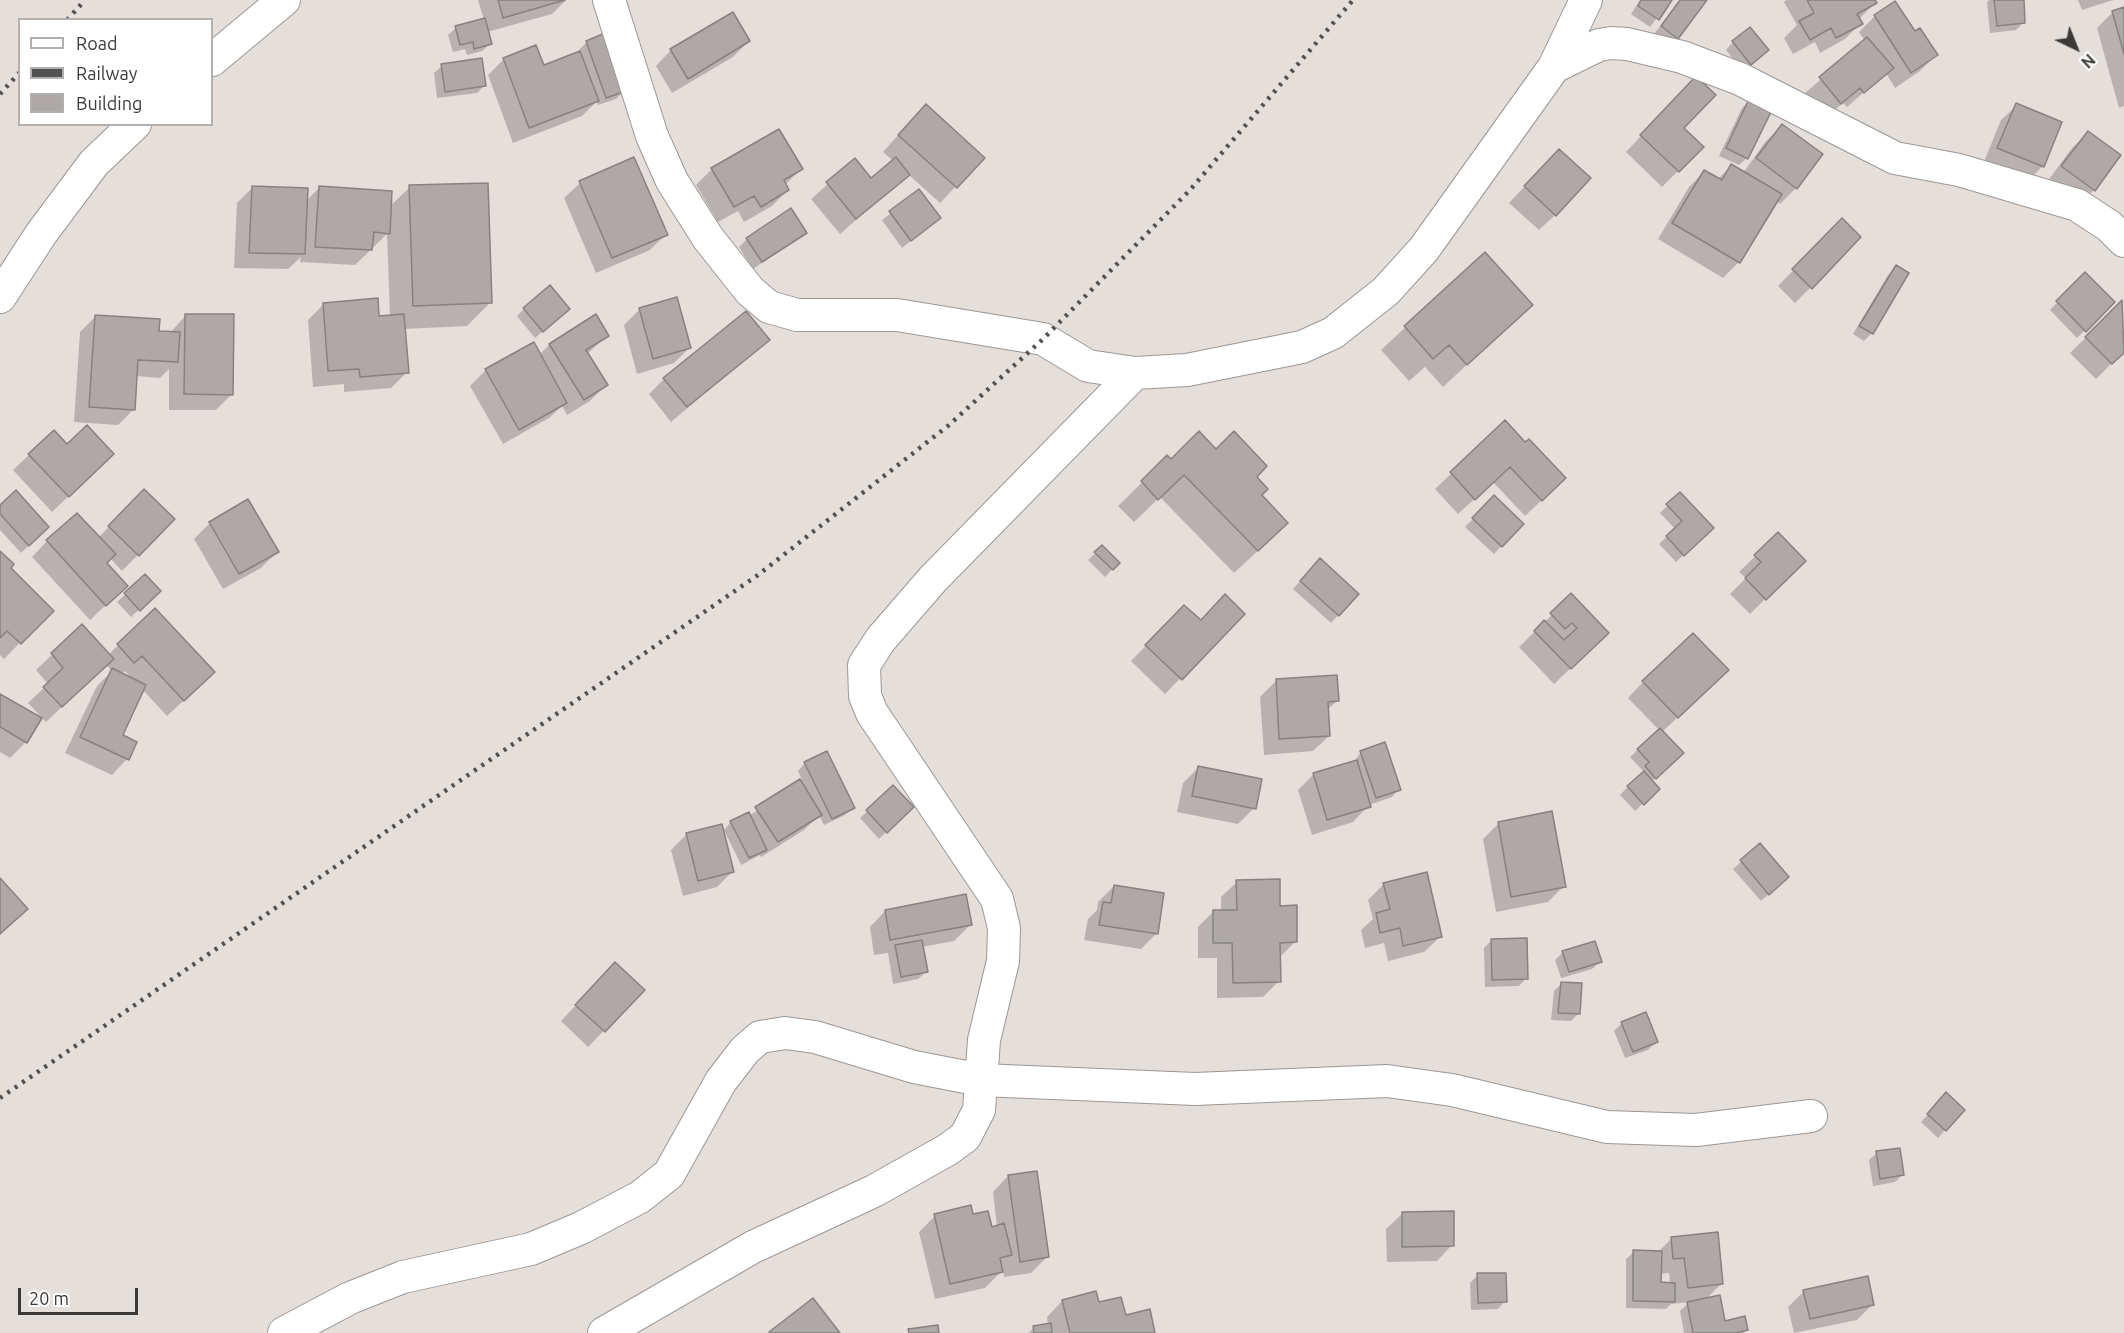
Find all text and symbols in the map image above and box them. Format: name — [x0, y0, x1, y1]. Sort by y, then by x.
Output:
legend — [18, 18, 213, 126]
north arrow — [2046, 18, 2106, 78]
text: Road — [76, 33, 118, 53]
text: N — [2078, 51, 2099, 72]
text: Railway — [76, 63, 137, 83]
text: Building — [76, 93, 142, 113]
scale bar — [21, 1276, 141, 1314]
text: 20 m — [29, 1288, 69, 1308]

